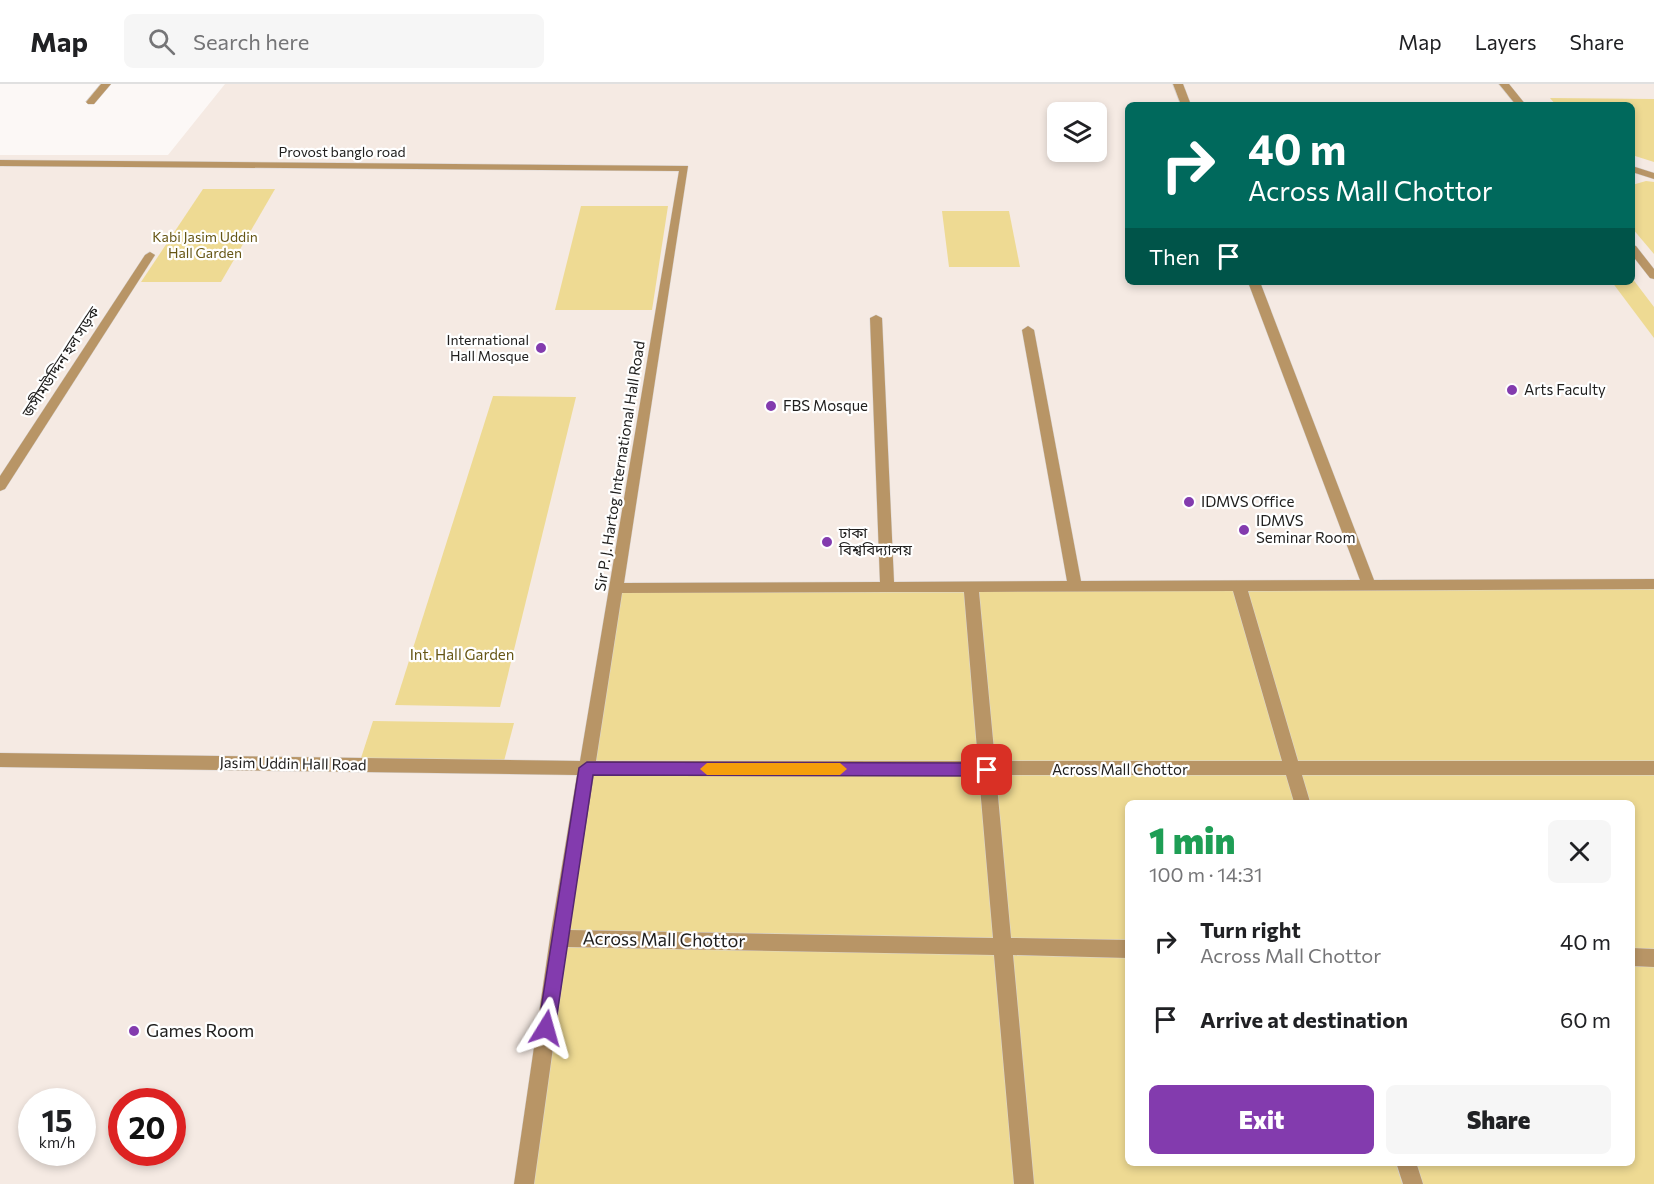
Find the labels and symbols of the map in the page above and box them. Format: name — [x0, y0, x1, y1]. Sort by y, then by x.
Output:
street label: Provost banglo road — [278, 143, 406, 160]
park label: Kabi Jasim Uddin Hall Garden — [152, 228, 258, 261]
street label: জসীমউদ্দিন হল সড়ক — [17, 302, 103, 421]
place label: International Hall Mosque — [447, 331, 529, 364]
street label: Sir P. J. Hartog International Hall Road — [590, 339, 648, 592]
marker: International Hall Mosque — [534, 341, 548, 355]
place label: Arts Faculty — [1524, 380, 1606, 398]
marker: Arts Faculty — [1505, 383, 1519, 397]
place label: FBS Mosque — [783, 396, 868, 414]
marker: FBS Mosque — [764, 399, 778, 413]
place label: IDMVS Office — [1201, 492, 1294, 510]
marker: IDMVS Office — [1182, 495, 1196, 509]
place label: IDMVS Seminar Room — [1256, 511, 1356, 546]
place label: ঢাকা বিশ্ববিদ্যালয় — [838, 523, 912, 558]
marker: IDMVS Seminar Room — [1237, 523, 1251, 537]
marker: ঢাকা বিশ্ববিদ্যালয় — [820, 535, 834, 549]
park label: Int. Hall Garden — [410, 645, 514, 663]
pin — [961, 744, 1012, 795]
street label: Jasim Uddin Hall Road — [219, 753, 367, 773]
street label: Across Mall Chottor — [1052, 760, 1188, 778]
street label: Across Mall Chottor — [582, 927, 746, 951]
position arrow — [514, 996, 578, 1060]
place label: Games Room — [146, 1019, 254, 1041]
marker: Games Room — [127, 1024, 141, 1038]
speed limit sign: 20 — [108, 1088, 186, 1166]

